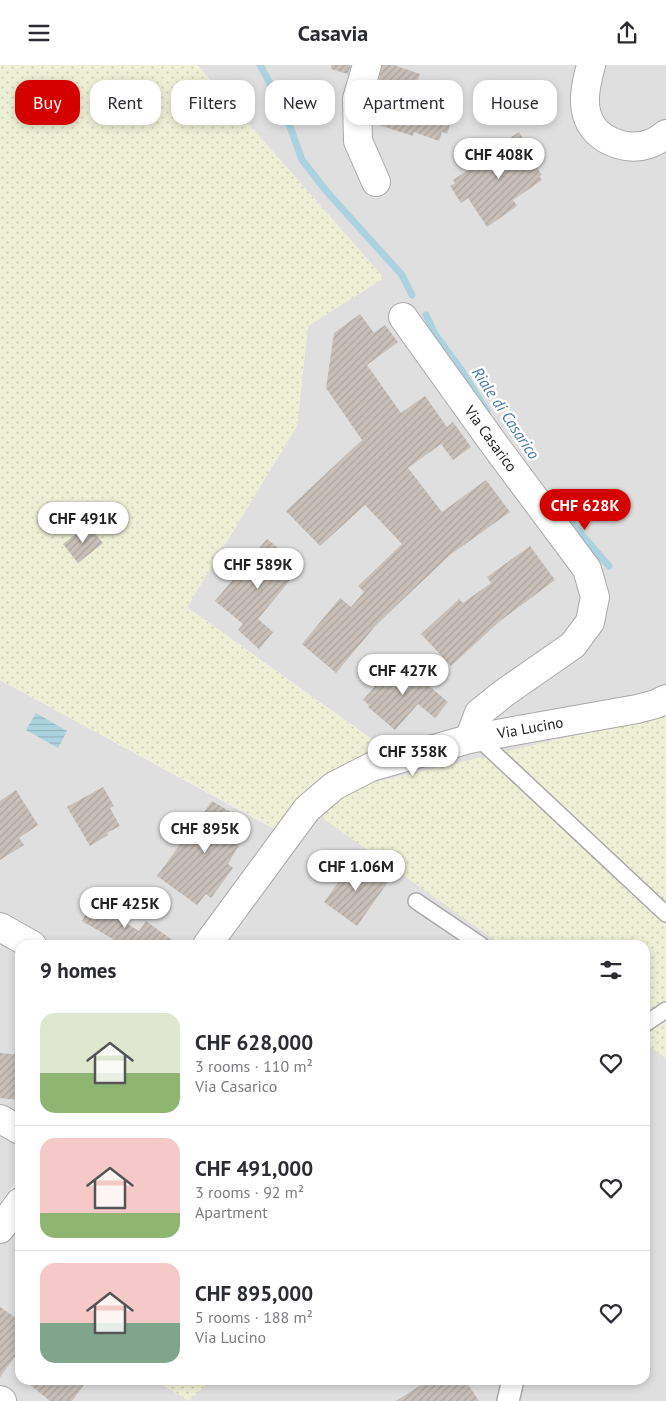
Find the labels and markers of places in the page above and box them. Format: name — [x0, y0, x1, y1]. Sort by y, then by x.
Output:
pin: CHF 408K — [447, 137, 551, 180]
pin: CHF 628K — [533, 489, 637, 531]
pin: CHF 491K — [31, 501, 135, 544]
pin: CHF 589K — [206, 547, 310, 590]
pin: CHF 427K — [351, 653, 455, 696]
pin: CHF 358K — [361, 735, 465, 777]
pin: CHF 895K — [153, 811, 257, 854]
pin: CHF 1.06M — [299, 849, 413, 892]
pin: CHF 425K — [73, 887, 177, 929]

